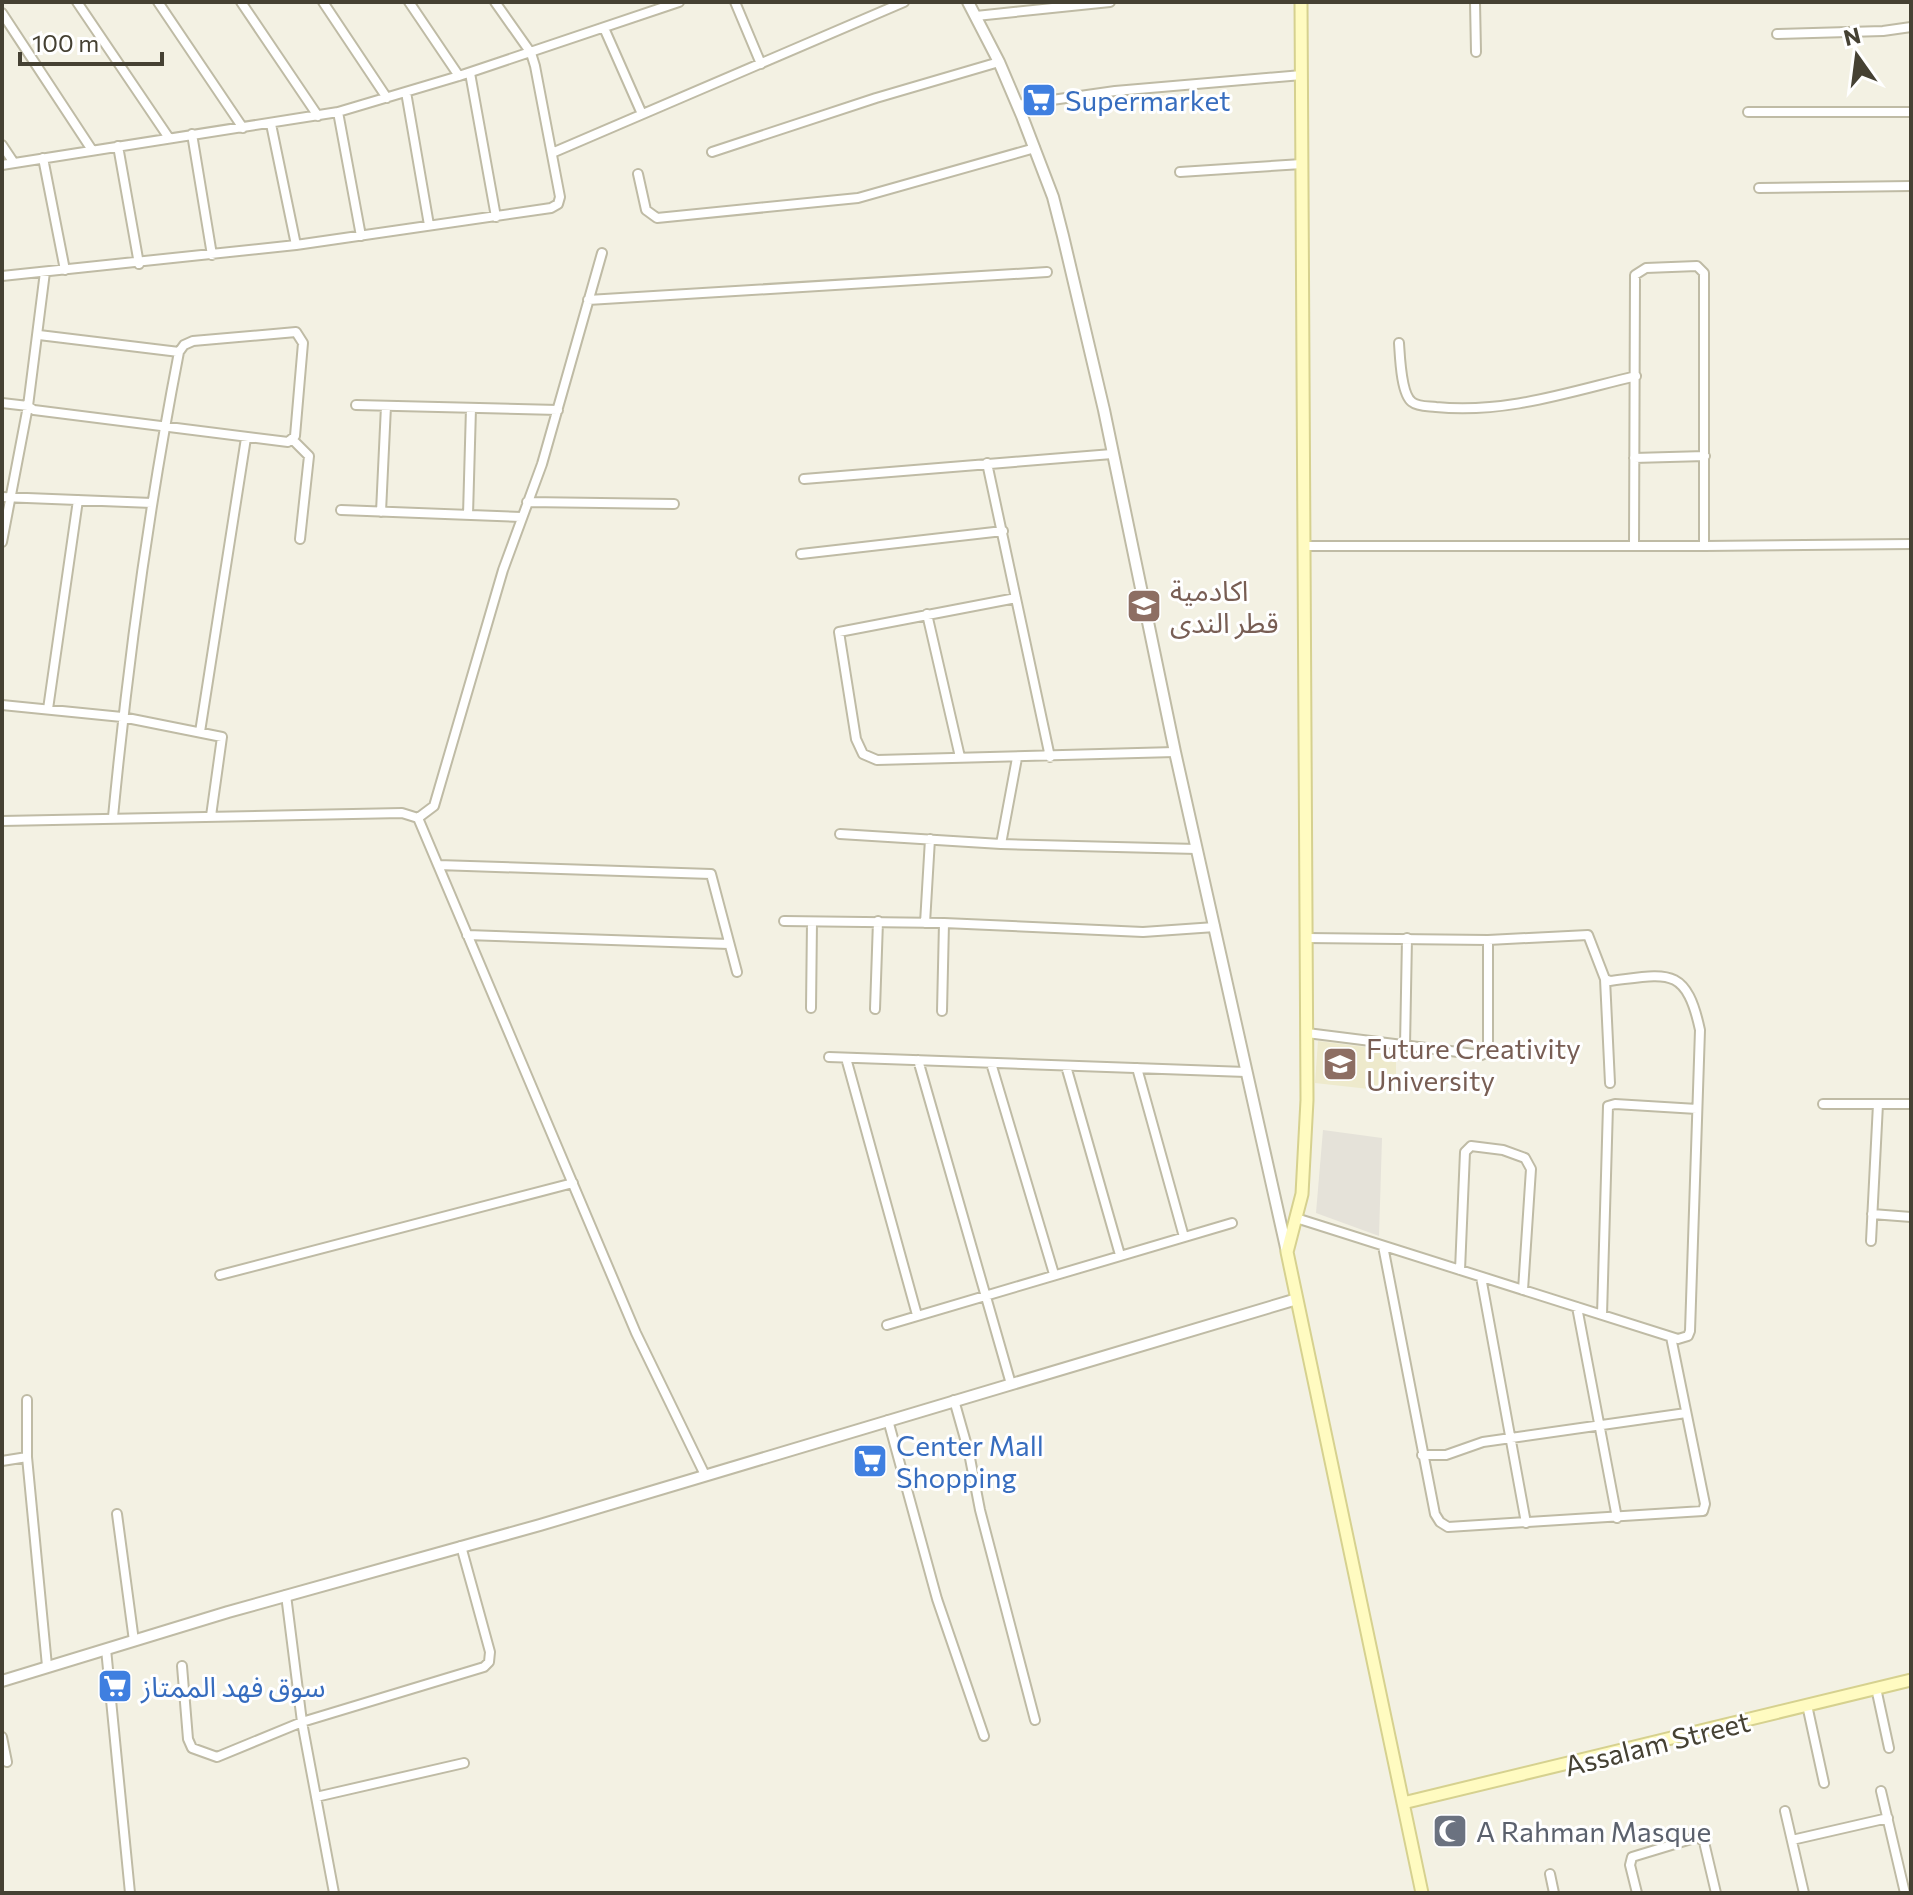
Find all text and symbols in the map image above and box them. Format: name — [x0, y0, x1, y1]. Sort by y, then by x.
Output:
scale bar — [20, 16, 162, 66]
north arrow — [1817, 16, 1897, 96]
text: N — [1841, 21, 1863, 51]
text: 100 m — [32, 28, 99, 57]
supermarket icon: Supermarket — [1020, 81, 1058, 119]
place label: Supermarket — [1065, 83, 1230, 117]
place label: اكادمية قطر الندى — [1170, 573, 1279, 640]
school or university icon: اكادمية قطر الندى — [1125, 587, 1163, 625]
place label: Future Creativity University — [1366, 1031, 1581, 1097]
school or university icon: Future Creativity University — [1321, 1045, 1359, 1083]
place label: Center Mall Shopping — [896, 1428, 1044, 1494]
supermarket icon: Center Mall Shopping — [851, 1442, 889, 1480]
supermarket icon: سوق فهد الممتاز — [96, 1667, 134, 1705]
place label: سوق فهد الممتاز — [140, 1669, 325, 1704]
street label: Assalam Street — [1561, 1704, 1753, 1782]
mosque icon: A Rahman Masque — [1431, 1812, 1469, 1850]
place label: A Rahman Masque — [1476, 1814, 1711, 1848]

